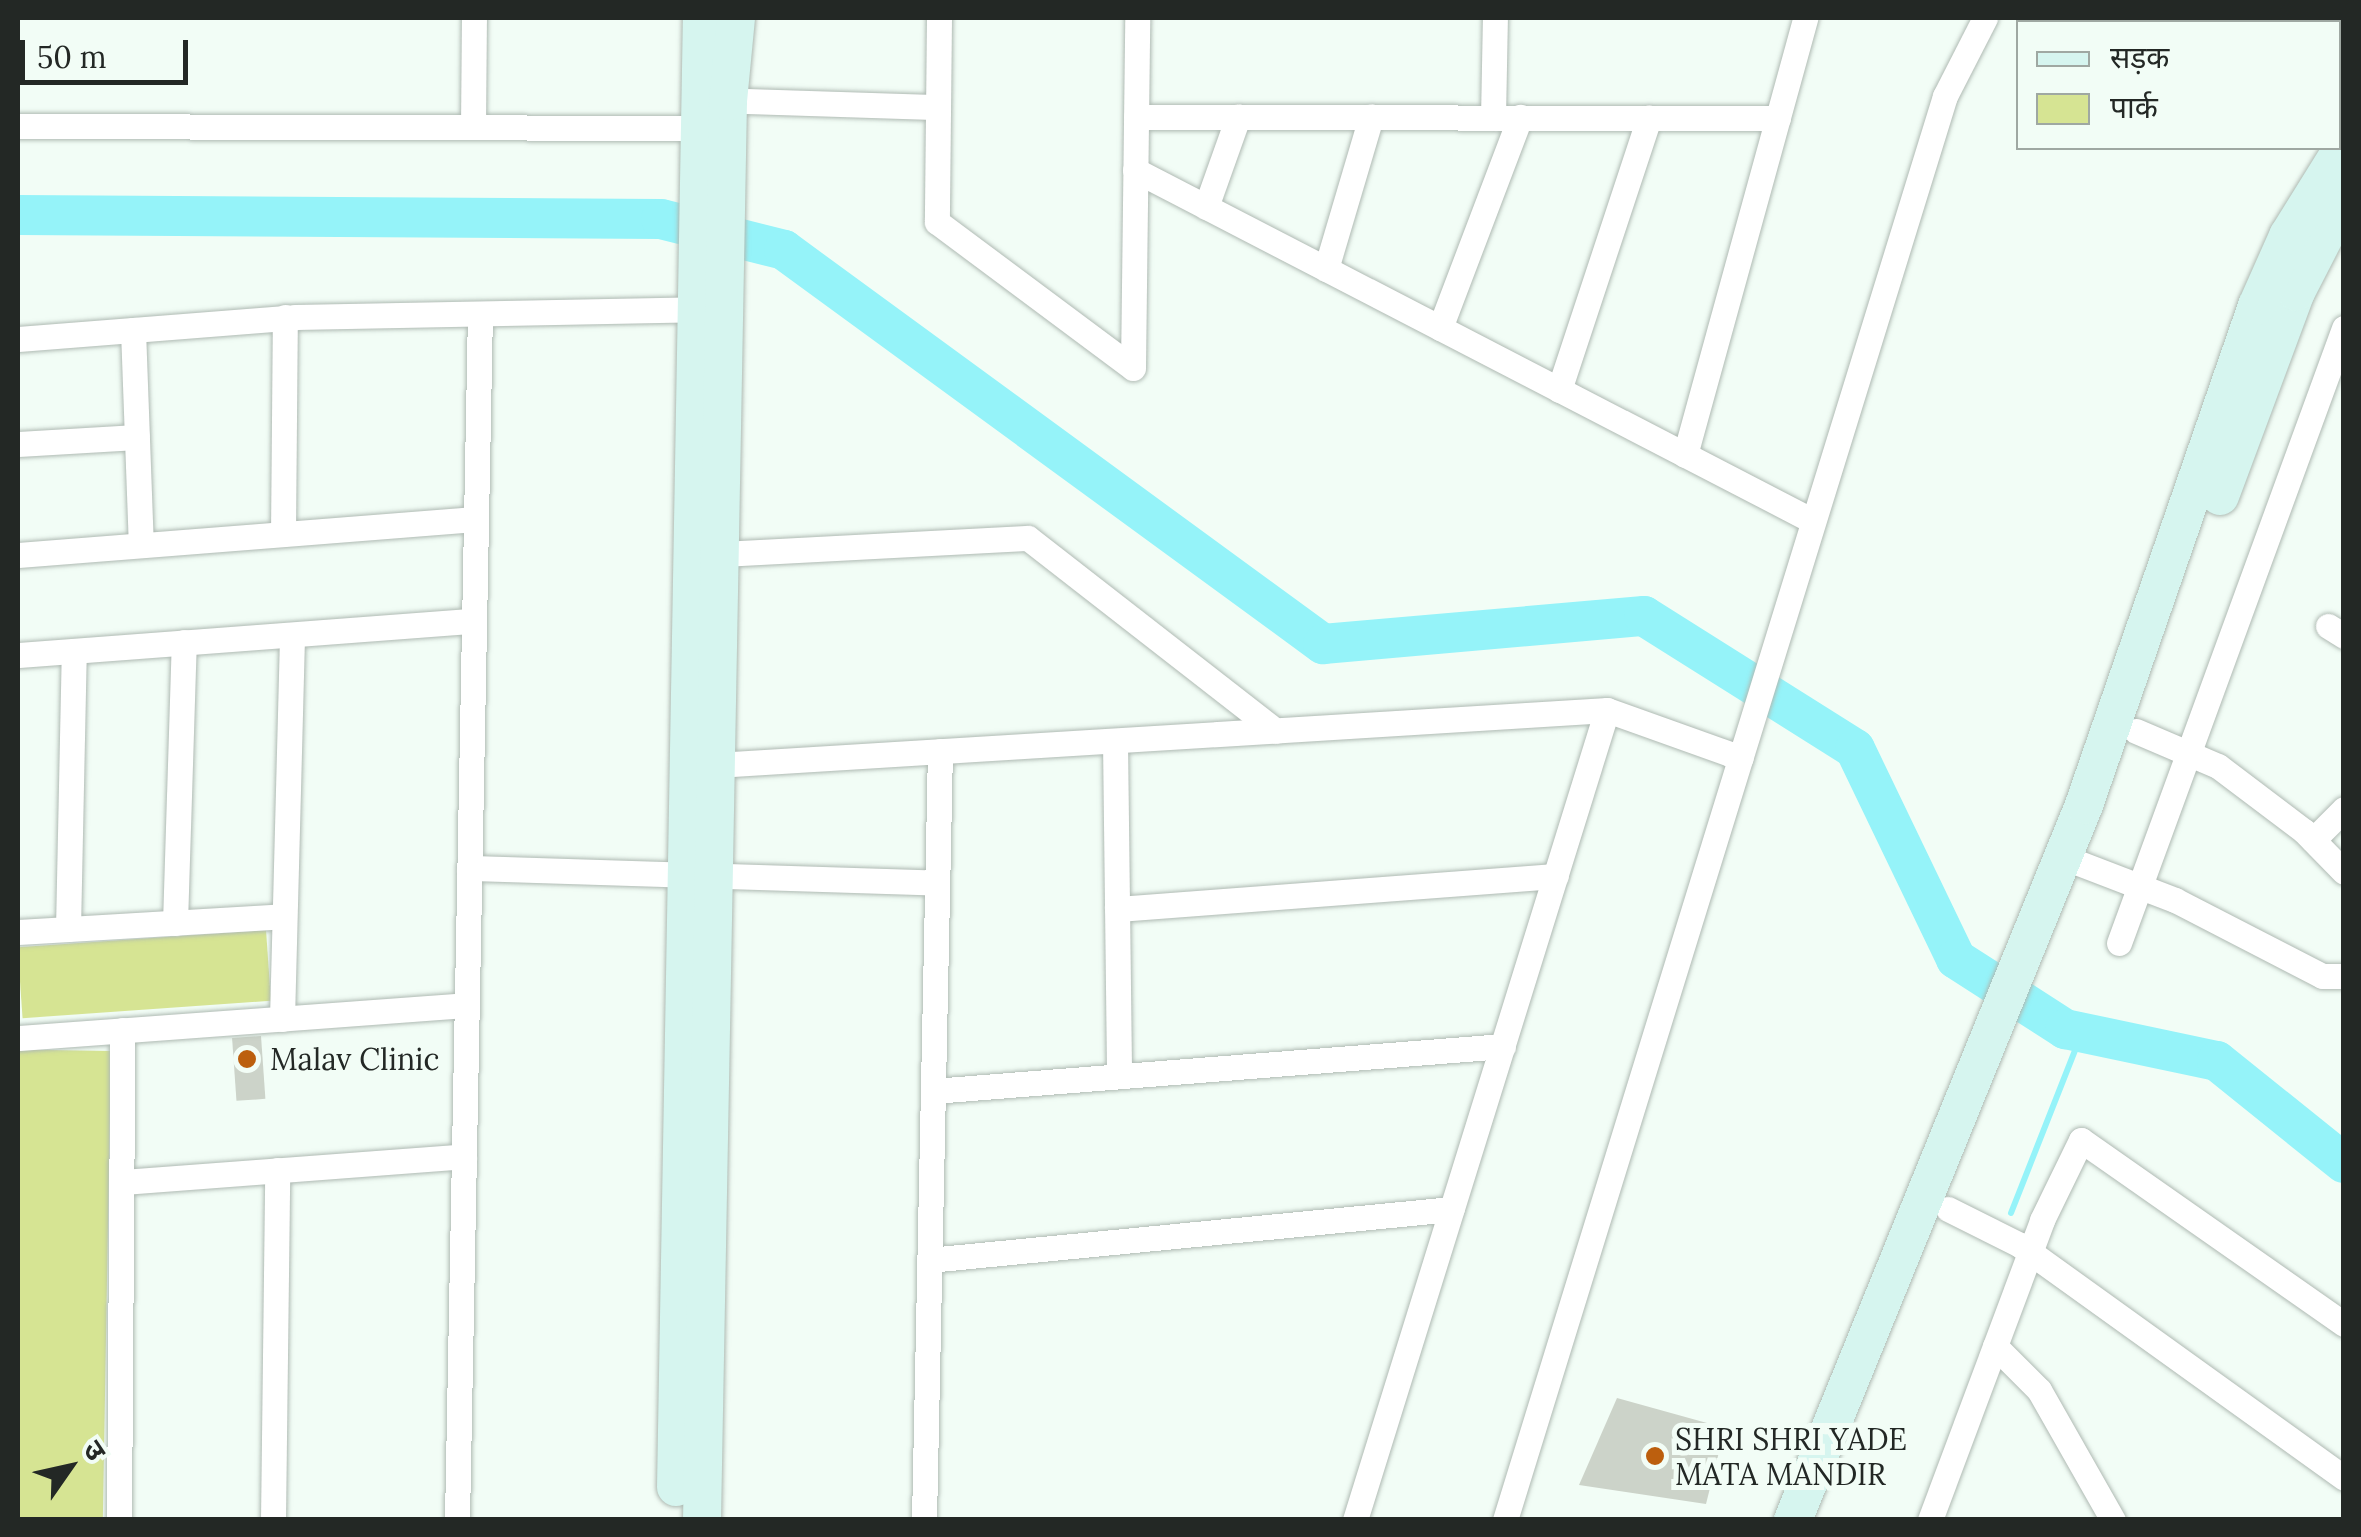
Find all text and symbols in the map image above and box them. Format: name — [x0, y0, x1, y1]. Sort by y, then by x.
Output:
scale bar — [25, 20, 192, 82]
legend — [2016, 20, 2341, 150]
text: 50 m — [37, 38, 107, 76]
text: सड़क — [2110, 38, 2169, 76]
text: पार्क — [2110, 88, 2158, 126]
place label: Malav Clinic — [270, 1041, 439, 1077]
marker: Malav Clinic — [234, 1046, 260, 1072]
north arrow — [20, 1417, 120, 1517]
place label: SHRI SHRI YADE MATA MANDIR — [1675, 1421, 1907, 1492]
text: उ — [75, 1433, 114, 1467]
marker: SHRI SHRI YADE MATA MANDIR — [1644, 1445, 1666, 1467]

